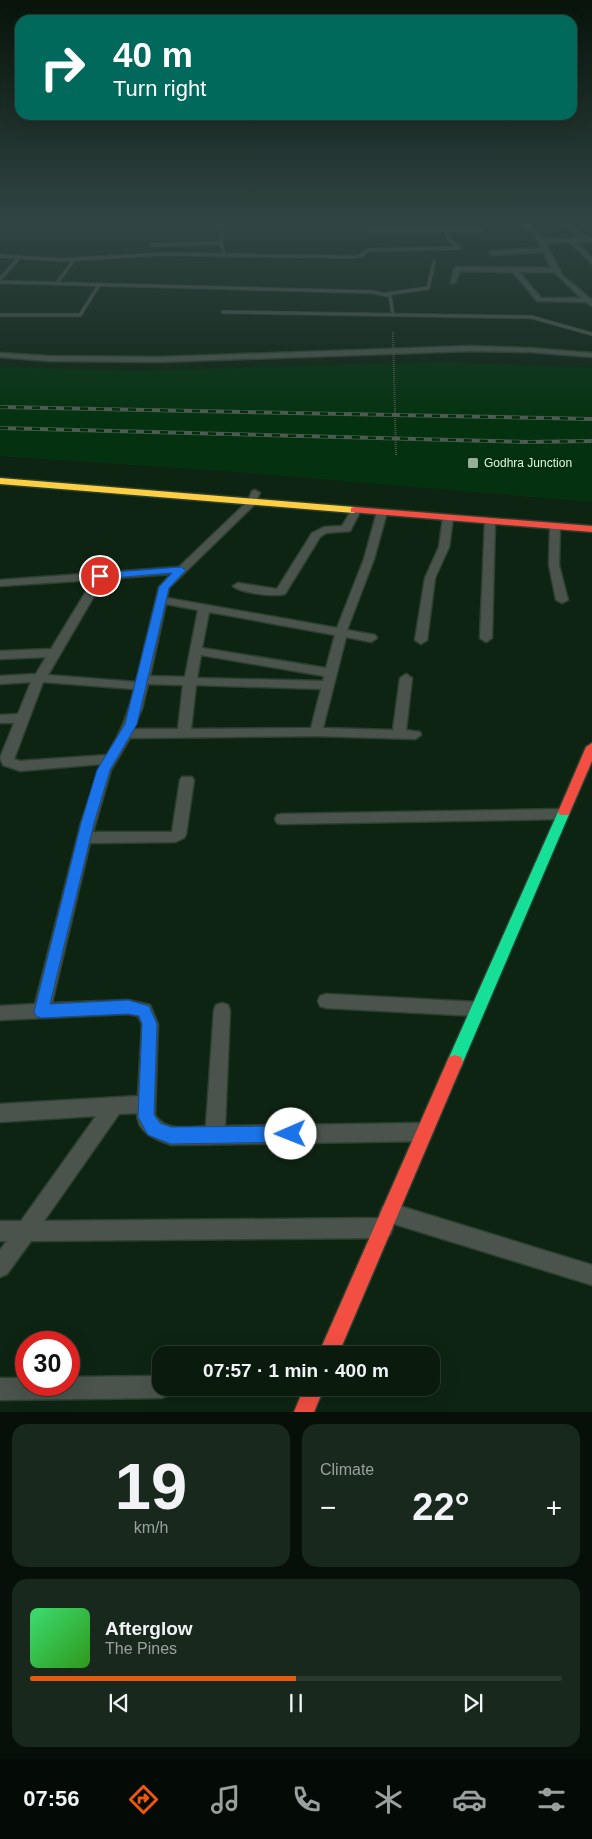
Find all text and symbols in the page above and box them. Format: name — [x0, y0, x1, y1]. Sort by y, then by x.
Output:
icon: right — [30, 35, 95, 100]
text: 40 m — [113, 35, 193, 74]
text: Turn right — [113, 76, 206, 101]
marker: Godhra Junction — [466, 456, 480, 470]
place label: Godhra Junction — [484, 456, 572, 470]
pin — [79, 555, 121, 597]
icon: arrive — [86, 562, 114, 590]
position arrow — [264, 1107, 316, 1159]
speed limit sign: 30 — [15, 1331, 80, 1396]
text: 07:57 · 1 min · 400 m — [203, 1360, 389, 1381]
text: 19 — [115, 1450, 187, 1523]
text: Climate — [320, 1461, 374, 1478]
text: 22° — [412, 1486, 470, 1528]
text: − — [320, 1492, 336, 1523]
text: + — [546, 1492, 562, 1523]
text: km/h — [134, 1519, 168, 1536]
text: Afterglow — [105, 1618, 193, 1639]
text: The Pines — [105, 1640, 177, 1657]
icon: previous — [105, 1689, 133, 1717]
icon: pause — [282, 1689, 310, 1717]
icon: next — [459, 1689, 487, 1717]
icon: directions — [126, 1782, 161, 1817]
icon: music — [208, 1782, 243, 1817]
icon: phone — [289, 1782, 324, 1817]
icon: climate — [371, 1782, 406, 1817]
icon: car — [452, 1782, 487, 1817]
icon: filters — [534, 1782, 569, 1817]
text: 07:56 — [23, 1786, 80, 1811]

